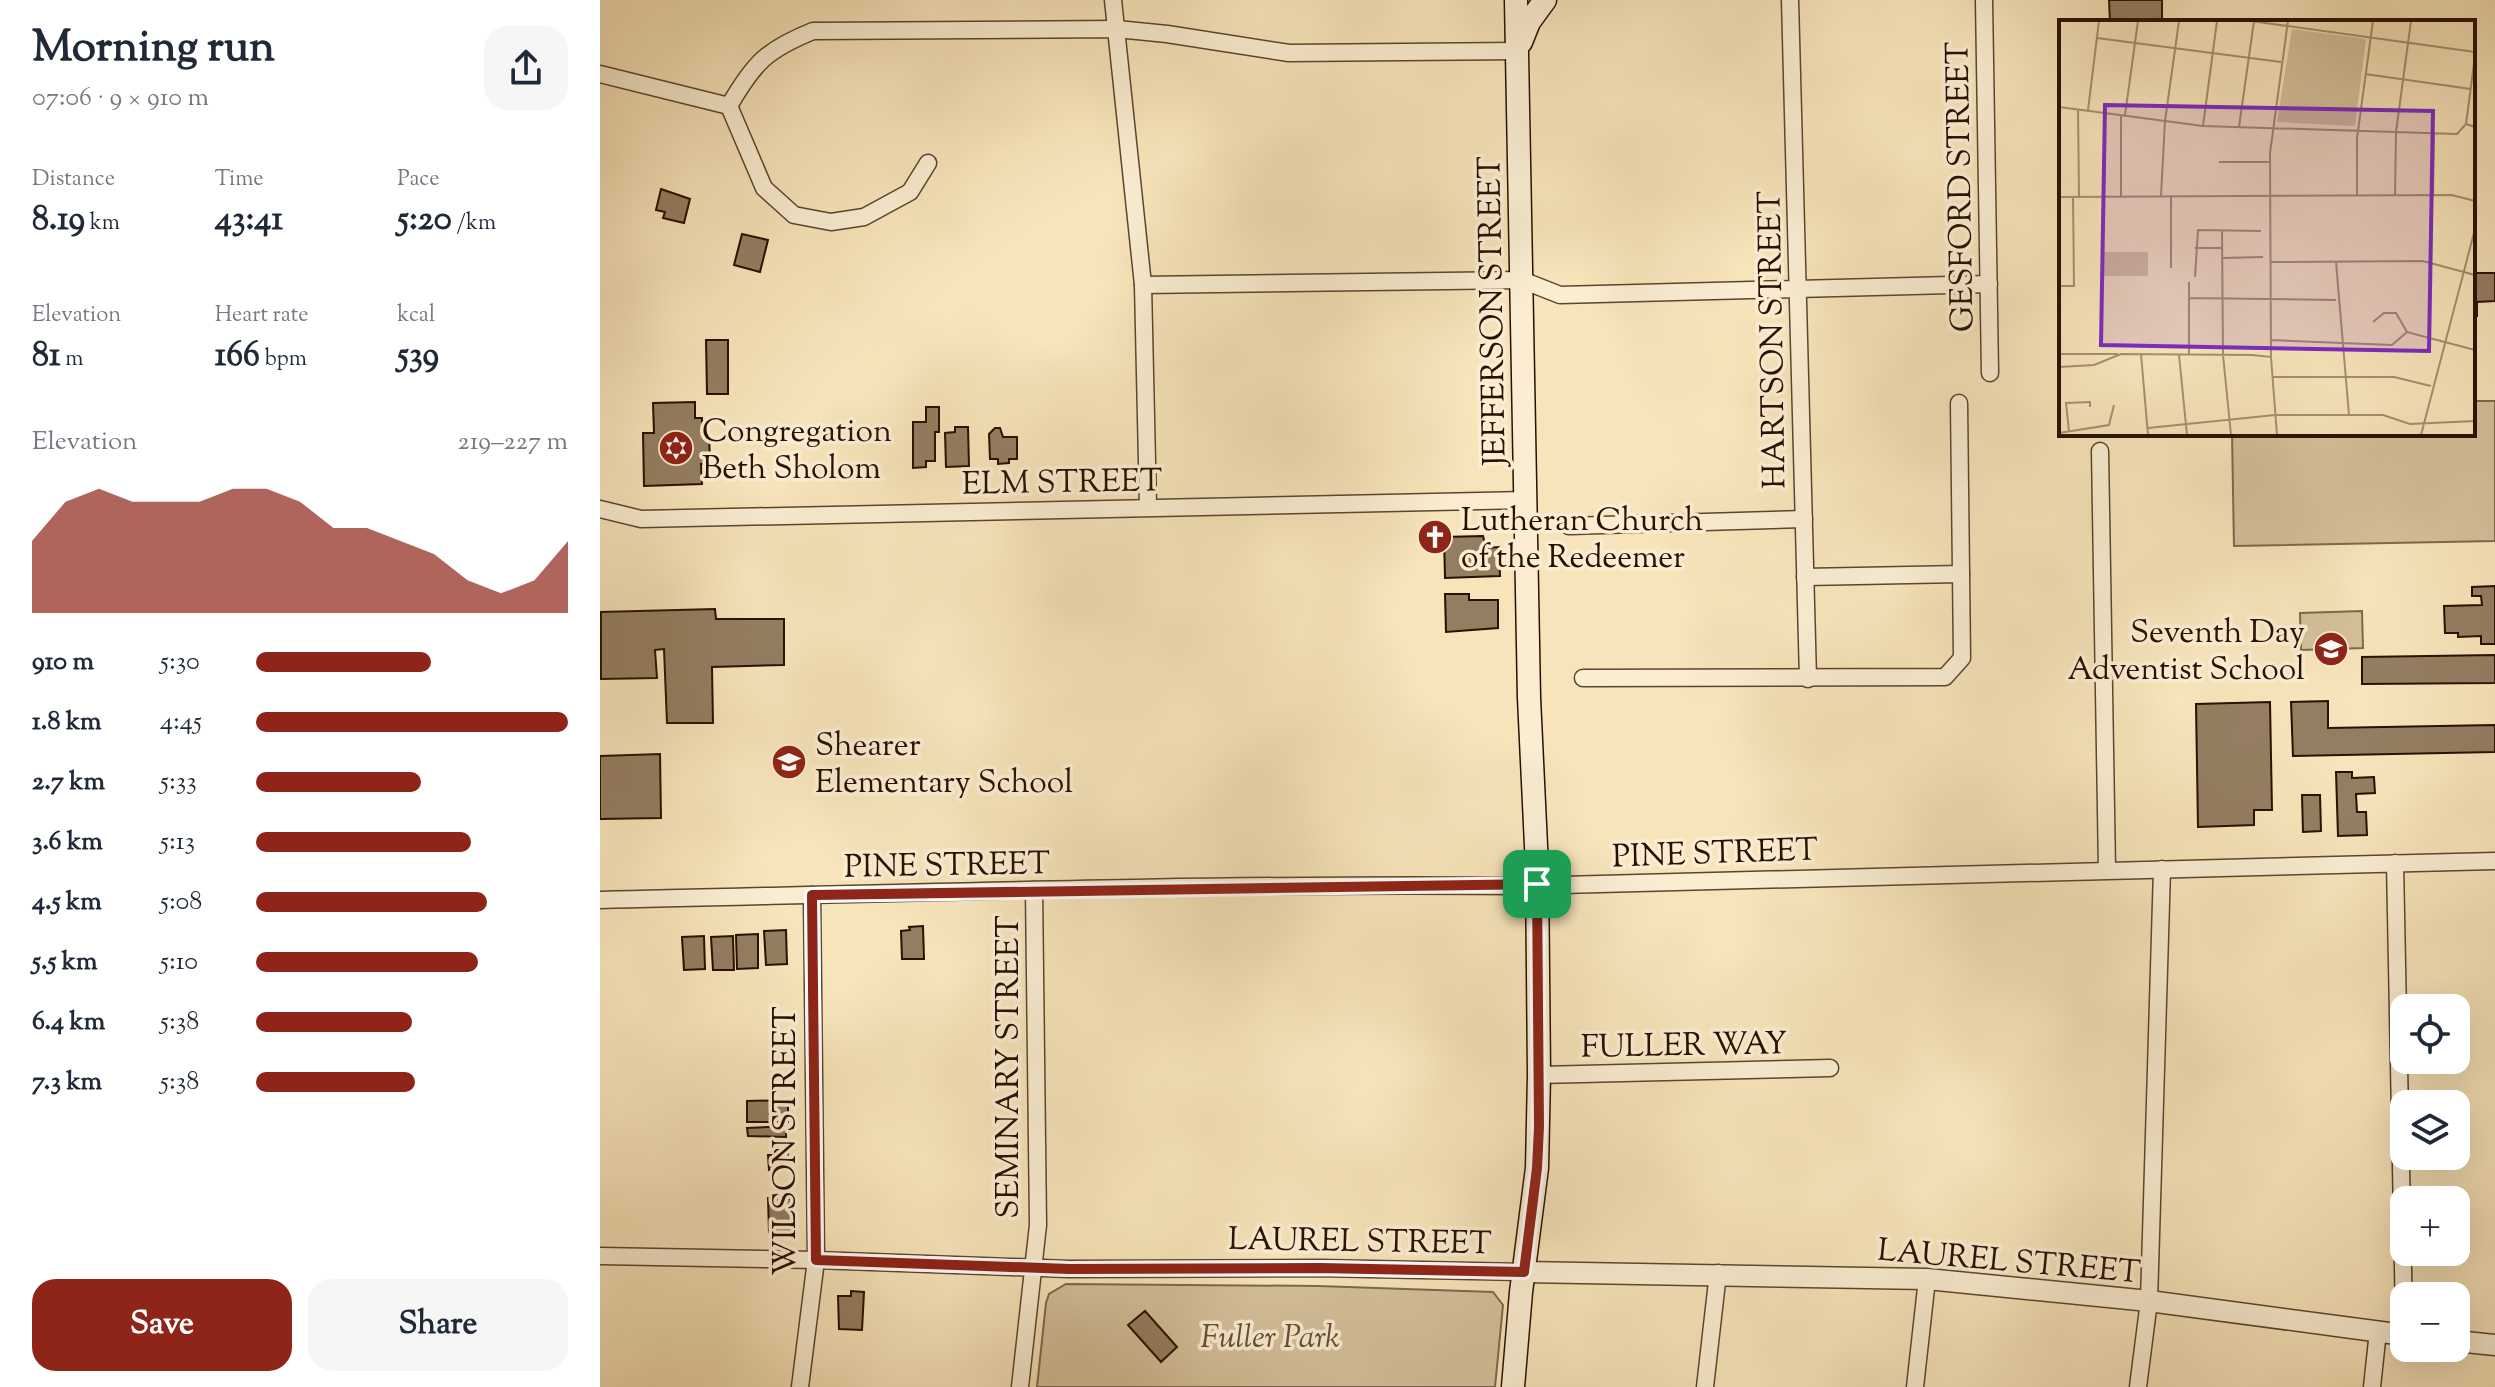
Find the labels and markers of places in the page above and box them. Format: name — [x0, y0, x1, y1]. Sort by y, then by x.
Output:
place label: Congregation Beth Sholom — [702, 410, 892, 493]
synagogue icon: Congregation Beth Sholom — [657, 429, 695, 467]
place label: Lutheran Church of the Redeemer — [1461, 499, 1704, 582]
church icon: Lutheran Church of the Redeemer — [1416, 518, 1454, 556]
place label: Seventh Day Adventist School — [2068, 611, 2305, 694]
school or university icon: Seventh Day Adventist School — [2312, 630, 2350, 668]
place label: Shearer Elementary School — [815, 724, 1073, 807]
school or university icon: Shearer Elementary School — [770, 743, 808, 781]
pin — [1503, 850, 1571, 918]

